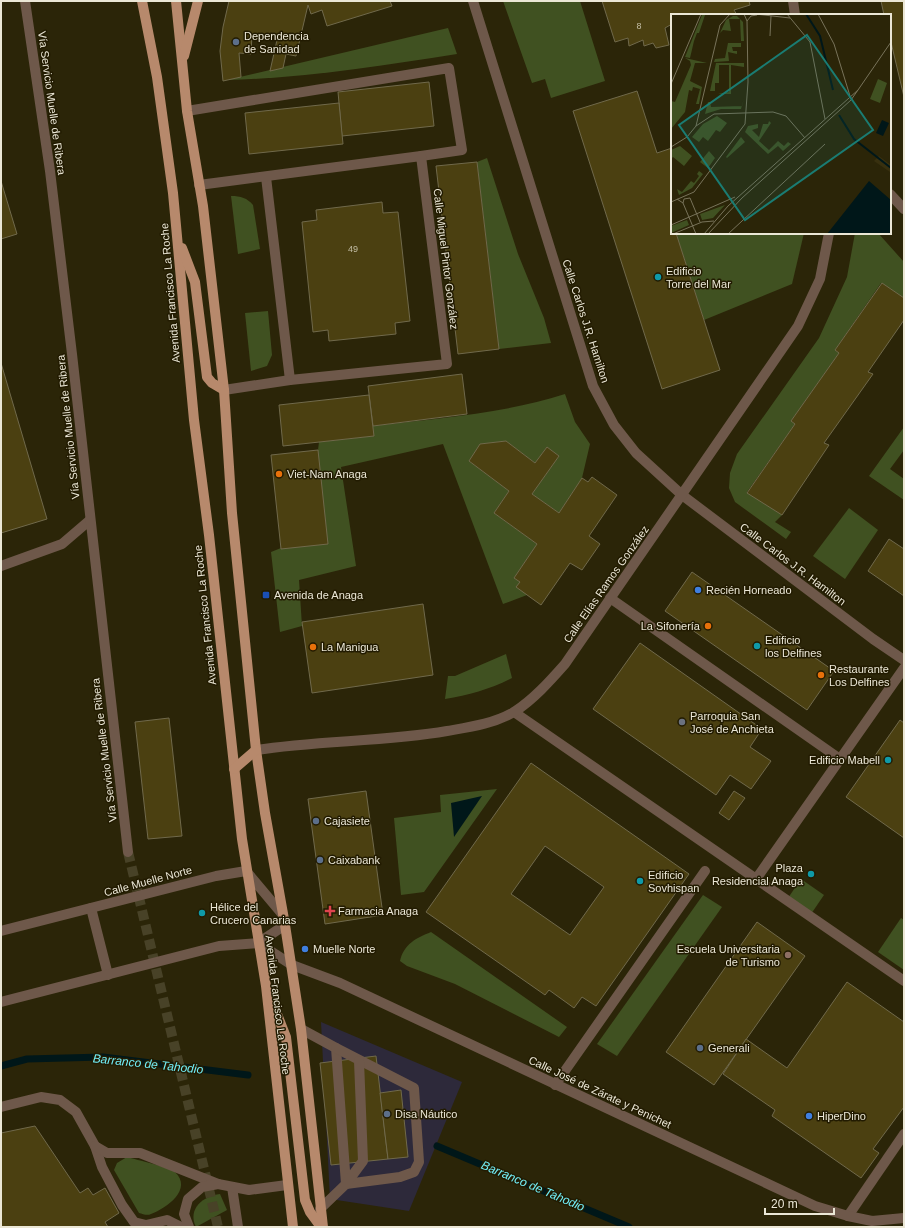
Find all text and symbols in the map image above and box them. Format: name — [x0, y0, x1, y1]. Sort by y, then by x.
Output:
inset map — [671, 14, 891, 234]
house number: 8 — [636, 21, 642, 31]
street label: Vía Servicio Muelle de Ribera — [36, 30, 68, 176]
place label: Dependencia de Sanidad — [244, 30, 310, 55]
marker: Dependencia de Sanidad — [231, 37, 241, 47]
street label: Calle Miguel Pintor González — [431, 188, 461, 330]
street label: Avenida Francisco La Roche — [158, 223, 182, 363]
house number: 49 — [348, 244, 358, 254]
street label: Calle Carlos J.R. Hamilton — [560, 258, 612, 384]
place label: Edificio Torre del Mar — [666, 265, 731, 290]
marker: Edificio Torre del Mar — [653, 272, 663, 282]
street label: Vía Servicio Muelle de Ribera — [54, 353, 82, 500]
place label: Viet-Nam Anaga — [287, 468, 368, 480]
marker: Viet-Nam Anaga — [274, 469, 284, 479]
street label: Calle Carlos J.R. Hamilton — [738, 520, 848, 608]
street label: Calle Elías Ramos González — [561, 523, 651, 645]
street label: Avenida Francisco La Roche — [192, 545, 218, 685]
place label: Recién Horneado — [706, 584, 792, 596]
marker: Recién Horneado — [693, 585, 703, 595]
place label: Avenida de Anaga — [274, 589, 364, 601]
marker: Avenida de Anaga — [261, 590, 271, 600]
place label: La Sifonería — [641, 620, 701, 632]
marker: La Sifonería — [703, 621, 713, 631]
place label: Edificio los Delfines — [765, 634, 822, 659]
place label: La Manigua — [321, 641, 379, 653]
marker: Edificio los Delfines — [752, 641, 762, 651]
marker: La Manigua — [308, 642, 318, 652]
place label: Restaurante Los Delfines — [829, 663, 890, 688]
marker: Restaurante Los Delfines — [816, 670, 826, 680]
street label: Vía Servicio Muelle de Ribera — [89, 676, 119, 823]
place label: Parroquia San José de Anchieta — [690, 710, 775, 735]
marker: Parroquia San José de Anchieta — [677, 717, 687, 727]
place label: Edificio Mabell — [809, 754, 880, 766]
marker: Edificio Mabell — [883, 755, 893, 765]
place label: Cajasiete — [324, 815, 370, 827]
marker: Cajasiete — [311, 816, 321, 826]
place label: Caixabank — [328, 854, 380, 866]
marker: Caixabank — [315, 855, 325, 865]
place label: Plaza Residencial Anaga — [712, 862, 804, 887]
street label: Calle Muelle Norte — [103, 863, 193, 899]
place label: Edificio Sovhispan — [648, 869, 699, 894]
marker: Plaza Residencial Anaga — [806, 869, 816, 879]
marker: Edificio Sovhispan — [635, 876, 645, 886]
place label: Hélice del Crucero Canarias — [210, 901, 297, 926]
place label: Farmacia Anaga — [338, 905, 419, 917]
marker: Farmacia Anaga — [325, 906, 335, 916]
marker: Hélice del Crucero Canarias — [197, 908, 207, 918]
street label: Avenida Francisco La Roche — [263, 935, 293, 1075]
place label: Muelle Norte — [313, 943, 375, 955]
place label: Escuela Universitaria de Turismo — [677, 943, 781, 968]
marker: Muelle Norte — [300, 944, 310, 954]
marker: Escuela Universitaria de Turismo — [783, 950, 793, 960]
place label: Generali — [708, 1042, 750, 1054]
marker: Generali — [695, 1043, 705, 1053]
water label: Barranco de Tahodio — [92, 1051, 204, 1077]
street label: Calle José de Zárate y Penichet — [527, 1054, 673, 1130]
place label: Disa Náutico — [395, 1108, 457, 1120]
marker: Disa Náutico — [382, 1109, 392, 1119]
place label: HiperDino — [817, 1110, 866, 1122]
marker: HiperDino — [804, 1111, 814, 1121]
water label: Barranco de Tahodio — [479, 1158, 587, 1214]
scale bar — [765, 1190, 834, 1216]
text: 20 m — [771, 1197, 798, 1211]

